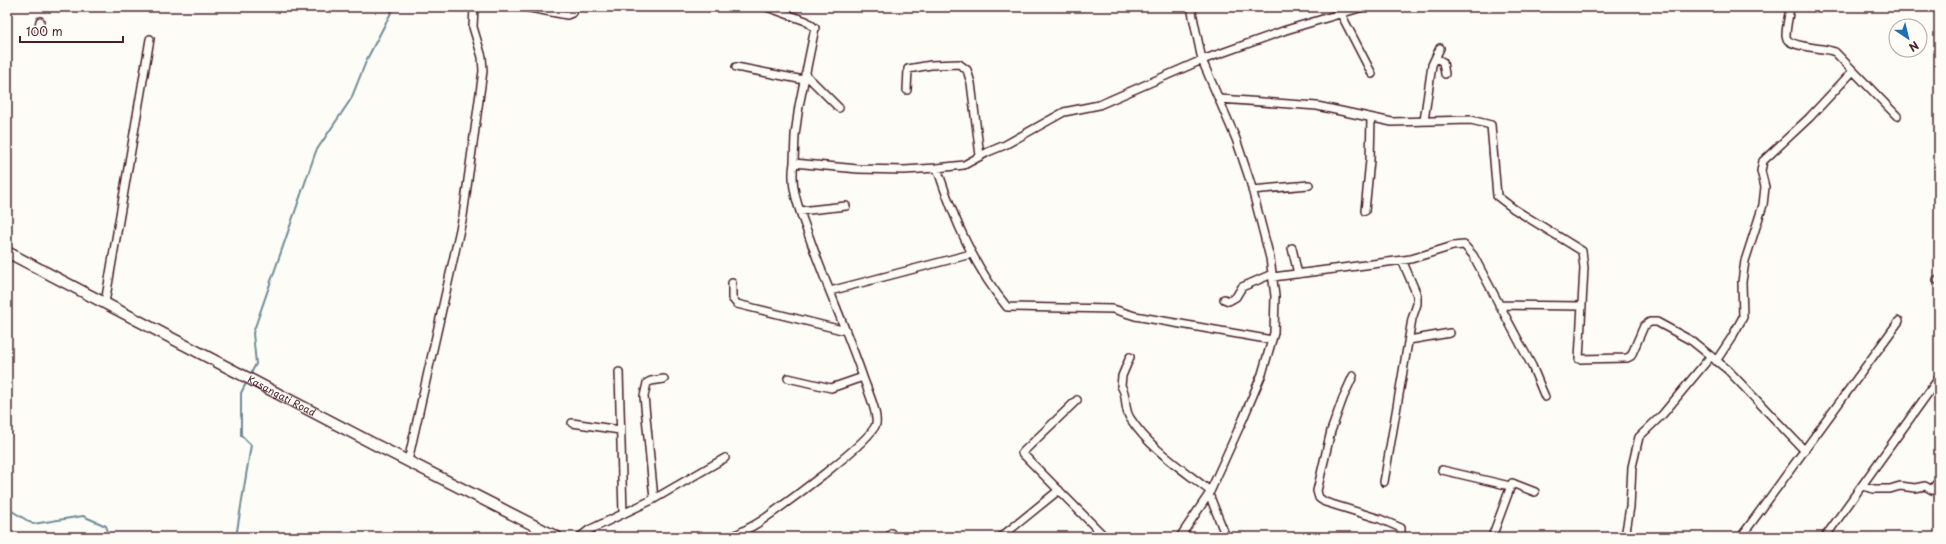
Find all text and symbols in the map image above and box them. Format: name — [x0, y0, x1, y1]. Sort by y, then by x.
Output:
scale bar — [20, 18, 123, 44]
north arrow — [1888, 18, 1928, 58]
text: 100 m — [26, 22, 63, 40]
text: N — [1905, 37, 1922, 56]
street label: Kasangati Road — [245, 371, 319, 419]

